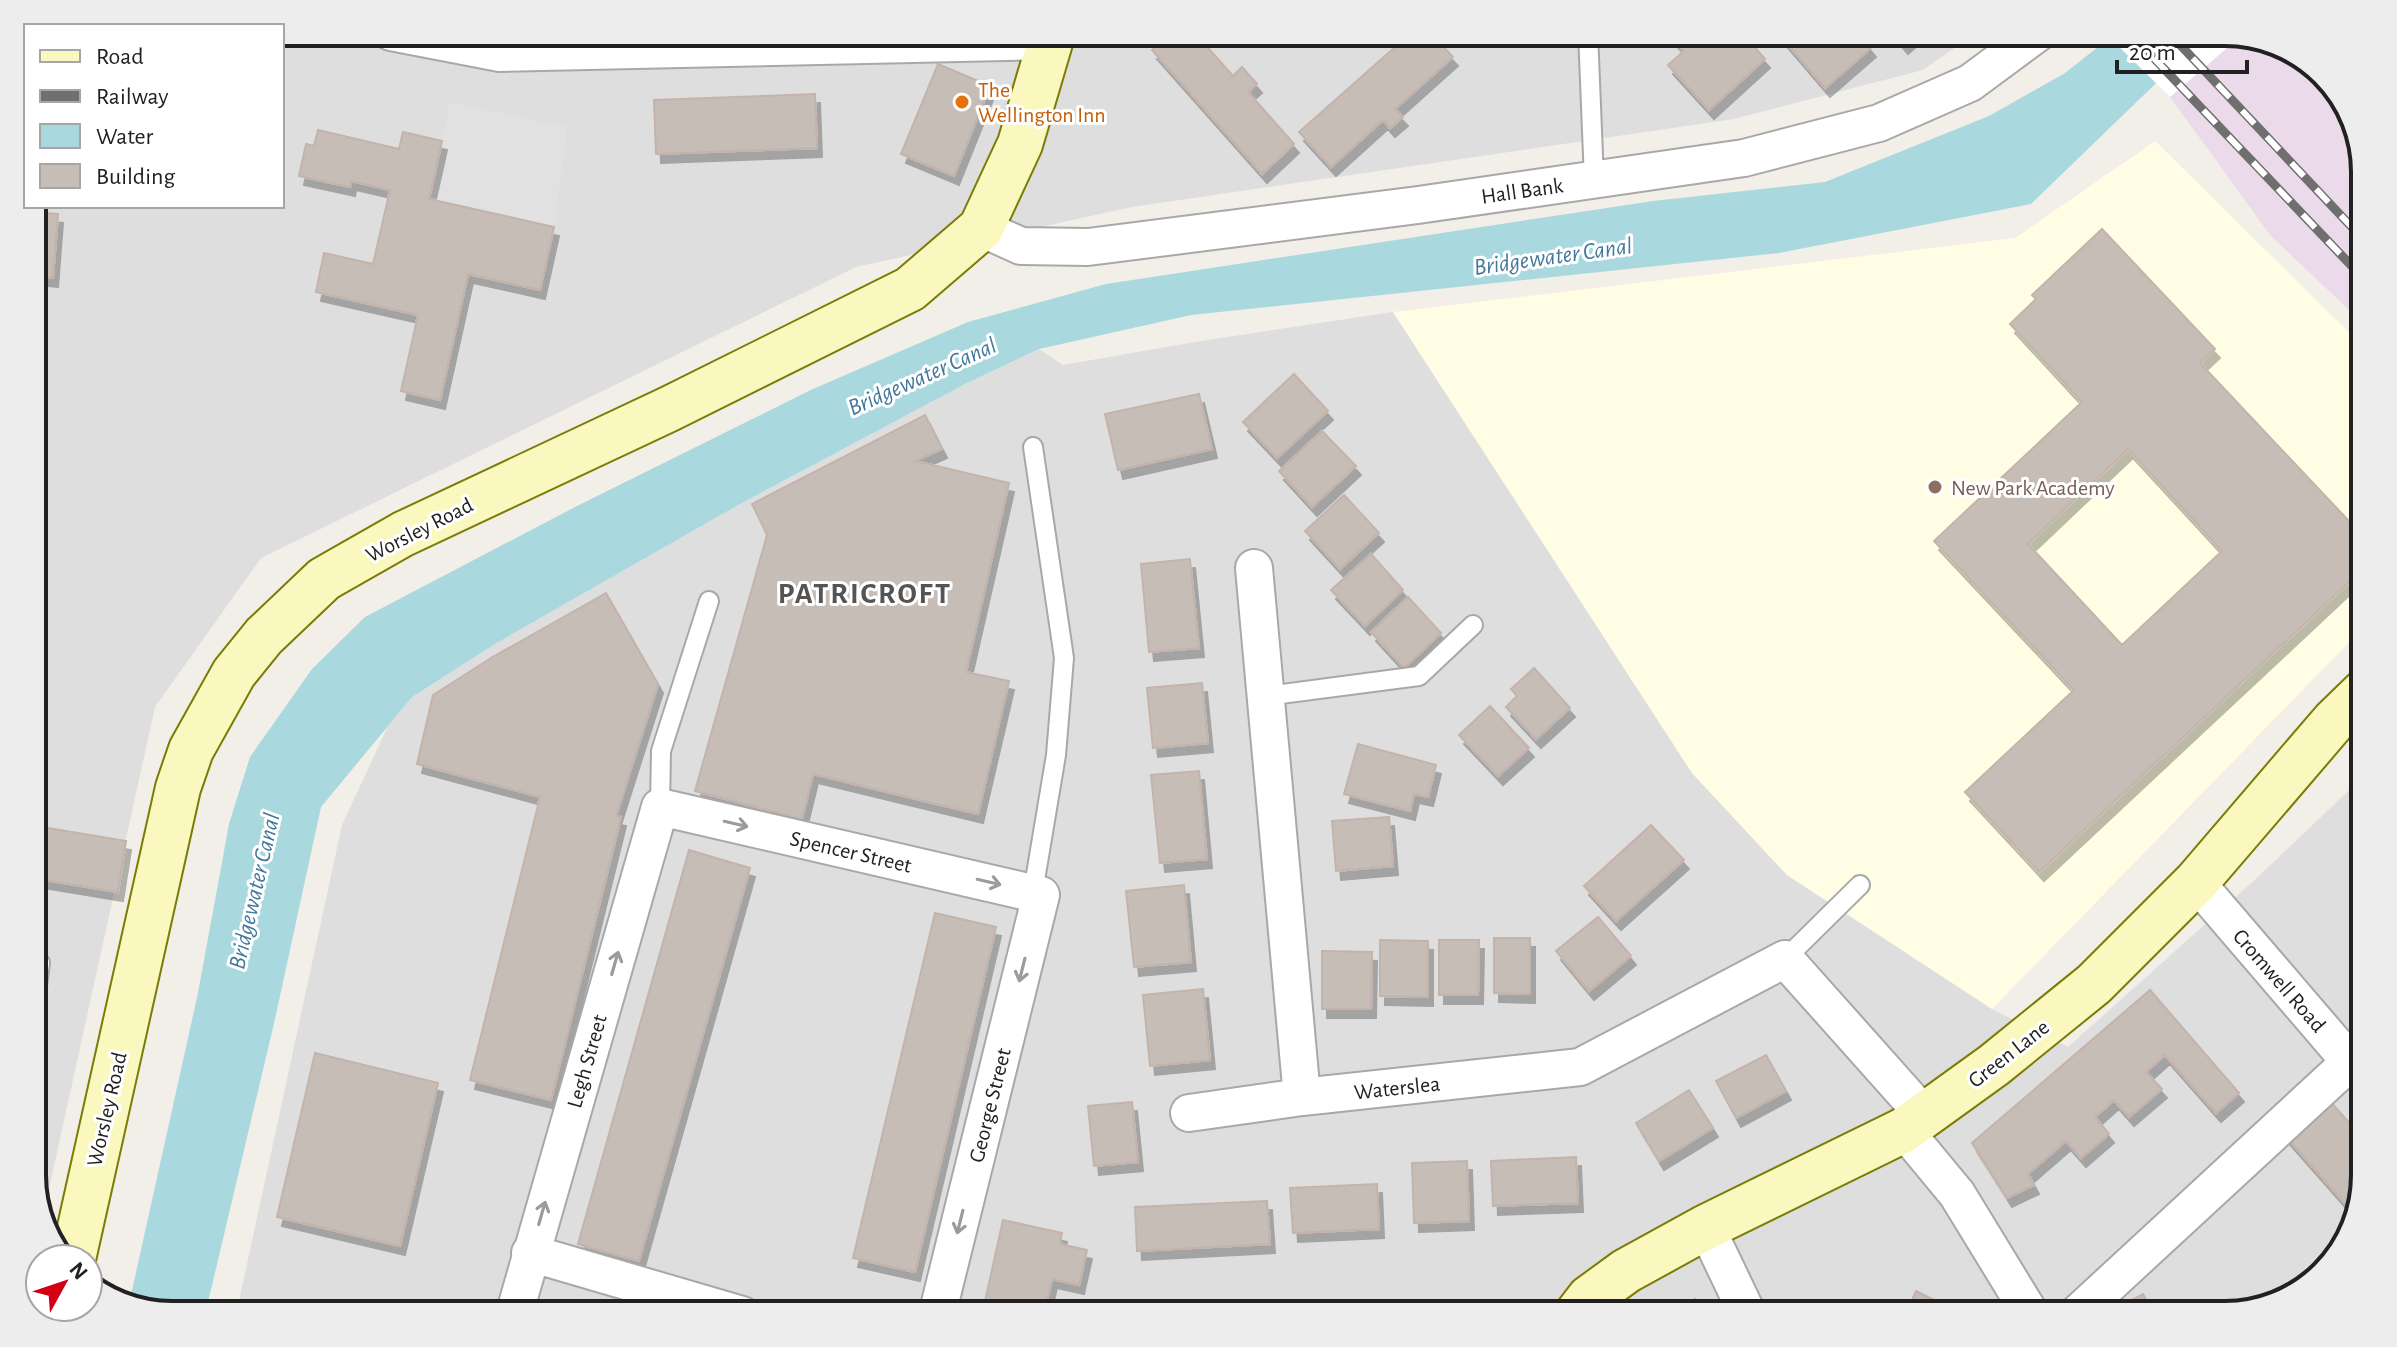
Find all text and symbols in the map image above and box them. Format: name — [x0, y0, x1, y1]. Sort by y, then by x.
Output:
legend — [24, 24, 284, 208]
scale bar — [2117, 24, 2247, 74]
text: 20 m — [2129, 41, 2176, 65]
text: Road — [96, 45, 144, 69]
place label: The Wellington Inn — [978, 79, 1106, 126]
text: Railway — [96, 85, 168, 109]
marker: The Wellington Inn — [953, 93, 971, 111]
text: Water — [96, 125, 154, 149]
text: Building — [96, 165, 175, 189]
street label: Hall Bank — [1480, 174, 1564, 208]
water label: Bridgewater Canal — [1472, 234, 1634, 280]
water label: Bridgewater Canal — [845, 333, 1000, 420]
place label: New Park Academy — [1951, 477, 2115, 499]
marker: New Park Academy — [1926, 478, 1944, 496]
street label: Worsley Road — [362, 494, 477, 566]
district label: PATRICROFT — [778, 579, 952, 609]
water label: Bridgewater Canal — [225, 811, 285, 972]
one-way arrow — [723, 818, 748, 833]
street label: Spencer Street — [788, 827, 914, 877]
one-way arrow — [976, 876, 1002, 891]
street label: Cromwell Road — [2229, 925, 2330, 1036]
one-way arrow — [608, 951, 623, 977]
one-way arrow — [1014, 957, 1029, 983]
street label: Legh Street — [563, 1012, 611, 1111]
street label: Green Lane — [1964, 1016, 2053, 1092]
street label: George Street — [965, 1046, 1015, 1165]
street label: Worsley Road — [83, 1050, 131, 1169]
street label: Waterslea — [1353, 1073, 1441, 1103]
one-way arrow — [535, 1200, 550, 1226]
one-way arrow — [951, 1209, 966, 1235]
north arrow — [24, 1243, 104, 1323]
text: N — [65, 1258, 92, 1284]

